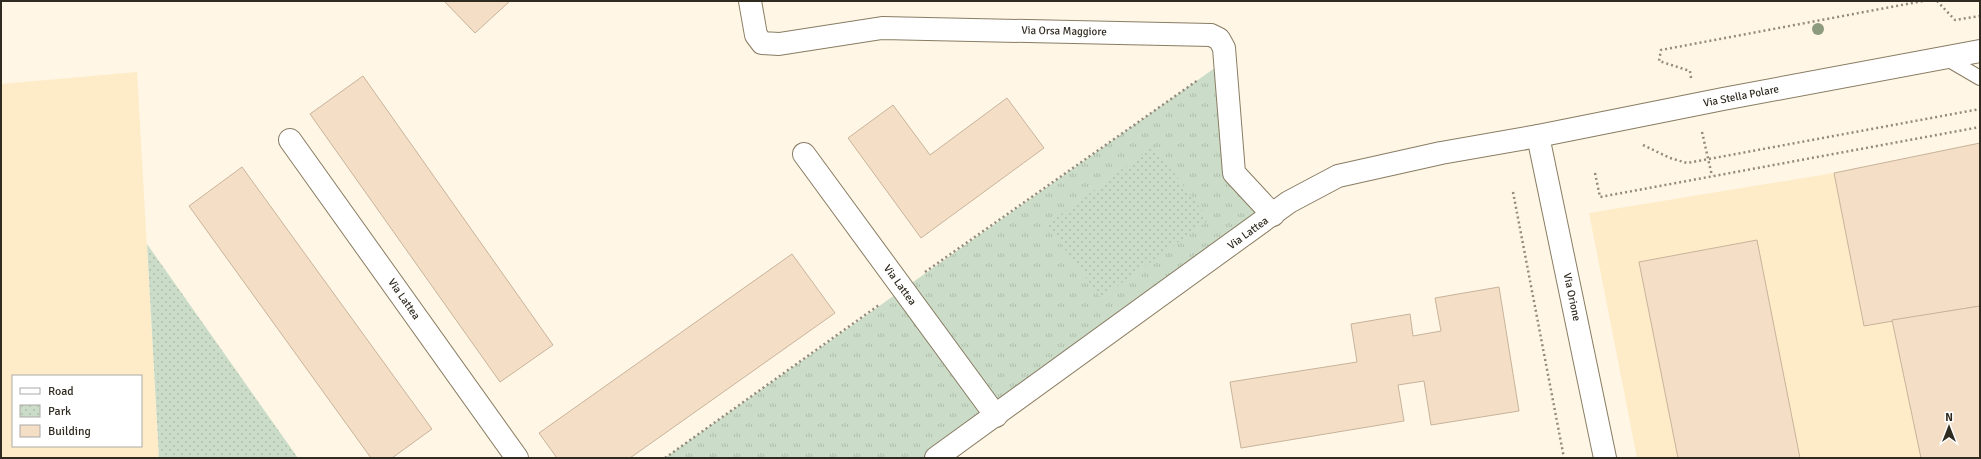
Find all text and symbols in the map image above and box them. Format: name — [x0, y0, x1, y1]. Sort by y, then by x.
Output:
street label: Via Orsa Maggiore — [1021, 24, 1107, 38]
street label: Via Stella Polare — [1702, 82, 1780, 110]
street label: Via Lattea — [1225, 214, 1271, 252]
street label: Via Lattea — [881, 262, 919, 308]
street label: Via Orione — [1561, 272, 1583, 322]
street label: Via Lattea — [385, 276, 423, 322]
legend — [12, 375, 142, 447]
text: Road — [48, 384, 74, 399]
text: Park — [48, 404, 71, 419]
north arrow — [1929, 407, 1969, 447]
text: N — [1945, 411, 1953, 424]
text: Building — [48, 424, 91, 439]

